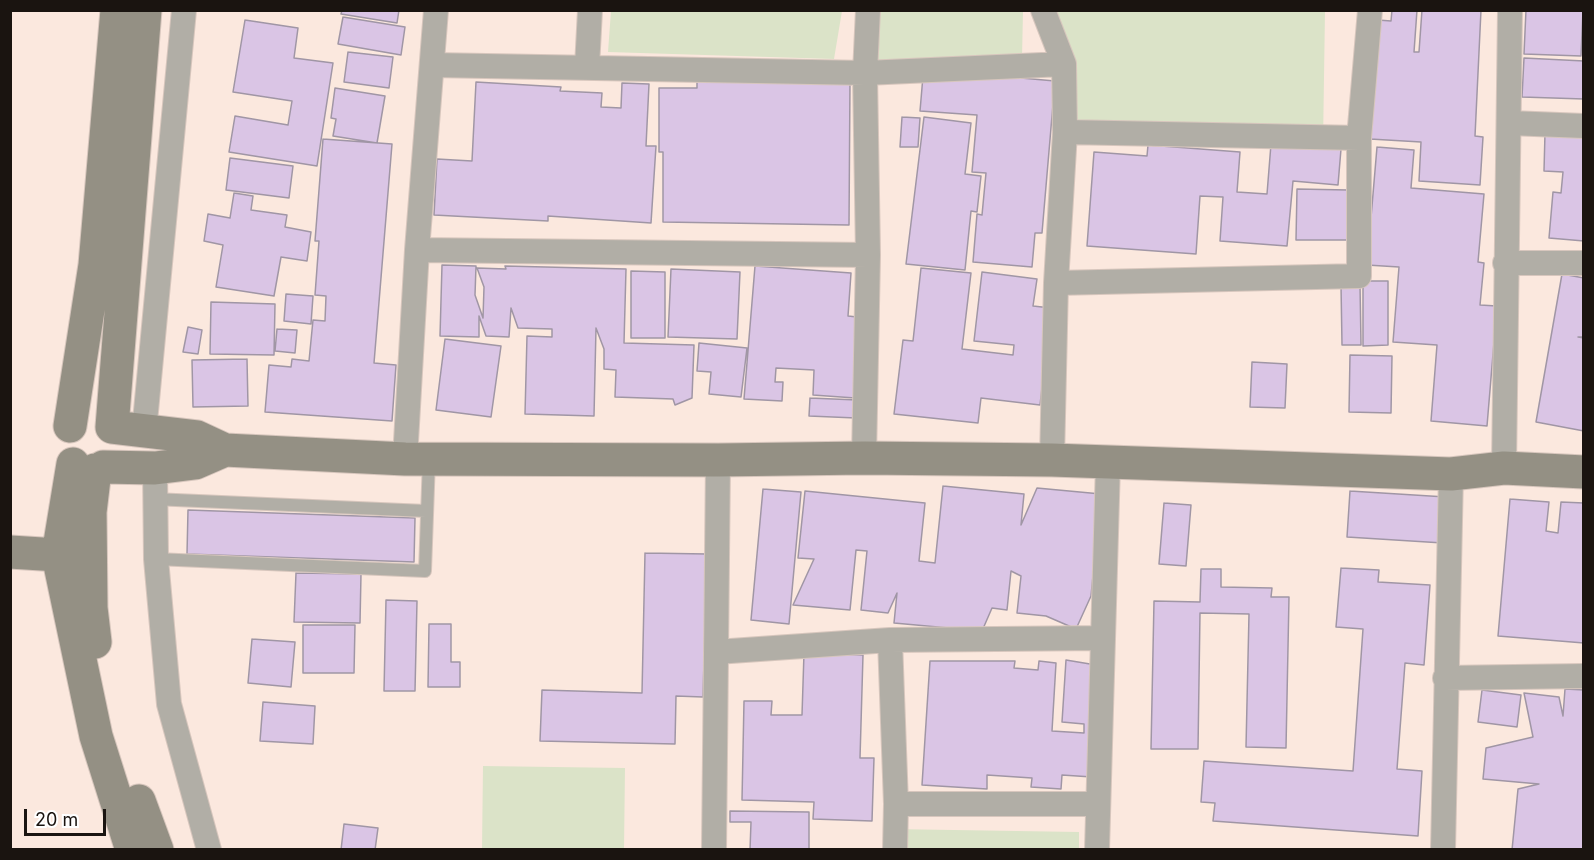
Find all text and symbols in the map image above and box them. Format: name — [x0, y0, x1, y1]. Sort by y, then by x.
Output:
scale bar — [27, 797, 110, 835]
text: 20 m — [35, 809, 78, 830]

